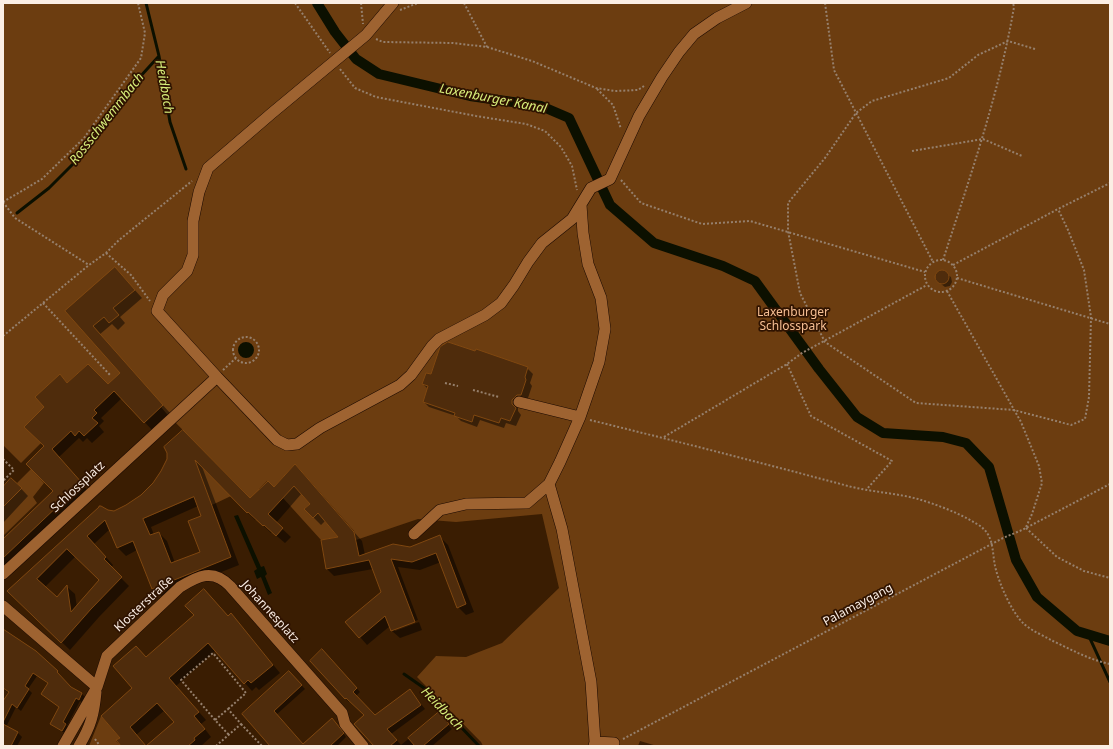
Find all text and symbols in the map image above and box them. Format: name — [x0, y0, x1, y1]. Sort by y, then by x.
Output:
water label: Heidbach — [152, 59, 176, 115]
water label: Rossschwemmbach — [66, 70, 148, 168]
water label: Laxenburger Kanal — [438, 81, 548, 117]
park label: Laxenburger Schlosspark — [757, 306, 829, 334]
street label: Schlossplatz — [48, 458, 108, 516]
street label: Klosterstraße — [111, 573, 177, 635]
street label: Johannesplatz — [238, 578, 302, 646]
street label: Palamaygang — [821, 581, 895, 629]
water label: Heidbach — [417, 684, 467, 734]

